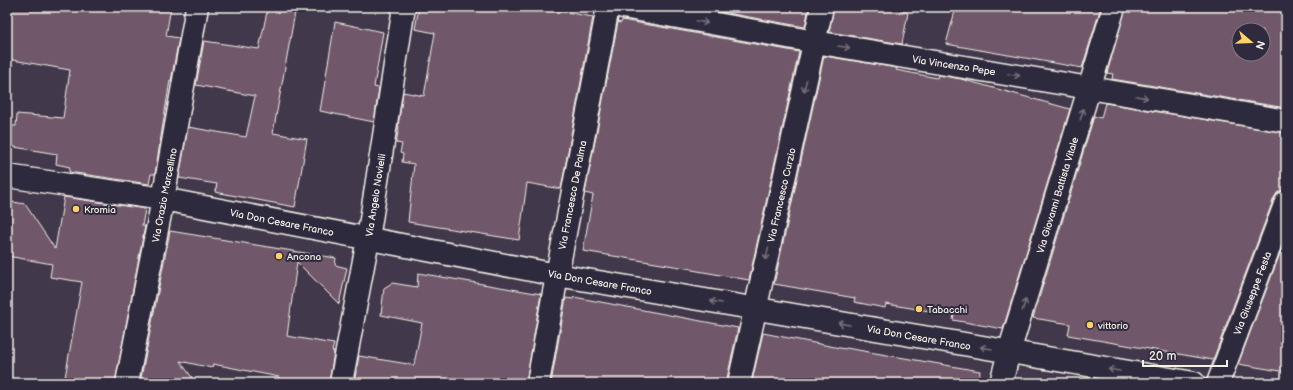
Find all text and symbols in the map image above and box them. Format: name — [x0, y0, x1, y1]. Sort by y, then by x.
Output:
one-way arrow — [696, 18, 709, 26]
north arrow — [1231, 22, 1271, 62]
text: N — [1252, 39, 1267, 51]
one-way arrow — [837, 43, 850, 51]
street label: Via Vincenzo Pepe — [911, 53, 996, 79]
one-way arrow — [1007, 71, 1020, 79]
one-way arrow — [800, 79, 808, 92]
one-way arrow — [1135, 93, 1148, 101]
one-way arrow — [1079, 107, 1086, 120]
street label: Via Giovanni Battista Vitale — [1035, 136, 1081, 255]
street label: Via Francesco De Palma — [557, 139, 590, 251]
street label: Via Francesco Curzio — [765, 146, 799, 244]
street label: Via Orazio Marcellino — [150, 147, 180, 244]
street label: Via Angelo Novielli — [363, 153, 388, 238]
marker: Kromia — [71, 204, 81, 214]
place label: Kromia — [84, 204, 116, 216]
street label: Via Don Cesare Franco — [229, 207, 335, 239]
one-way arrow — [763, 247, 771, 260]
street label: Via Giuseppe Festa — [1231, 250, 1274, 337]
marker: Ancona — [274, 251, 284, 261]
place label: Ancona — [287, 251, 321, 263]
street label: Via Don Cesare Franco — [547, 268, 653, 298]
one-way arrow — [710, 298, 723, 306]
one-way arrow — [1020, 299, 1028, 311]
marker: Tabacchi — [914, 304, 924, 314]
place label: Tabacchi — [927, 304, 967, 316]
one-way arrow — [838, 320, 851, 328]
marker: vittorio — [1085, 320, 1095, 330]
place label: vittorio — [1097, 320, 1129, 332]
street label: Via Don Cesare Franco — [866, 323, 972, 353]
scale bar — [1143, 342, 1227, 368]
one-way arrow — [980, 344, 993, 352]
text: 20 m — [1149, 349, 1176, 364]
one-way arrow — [1108, 366, 1121, 374]

